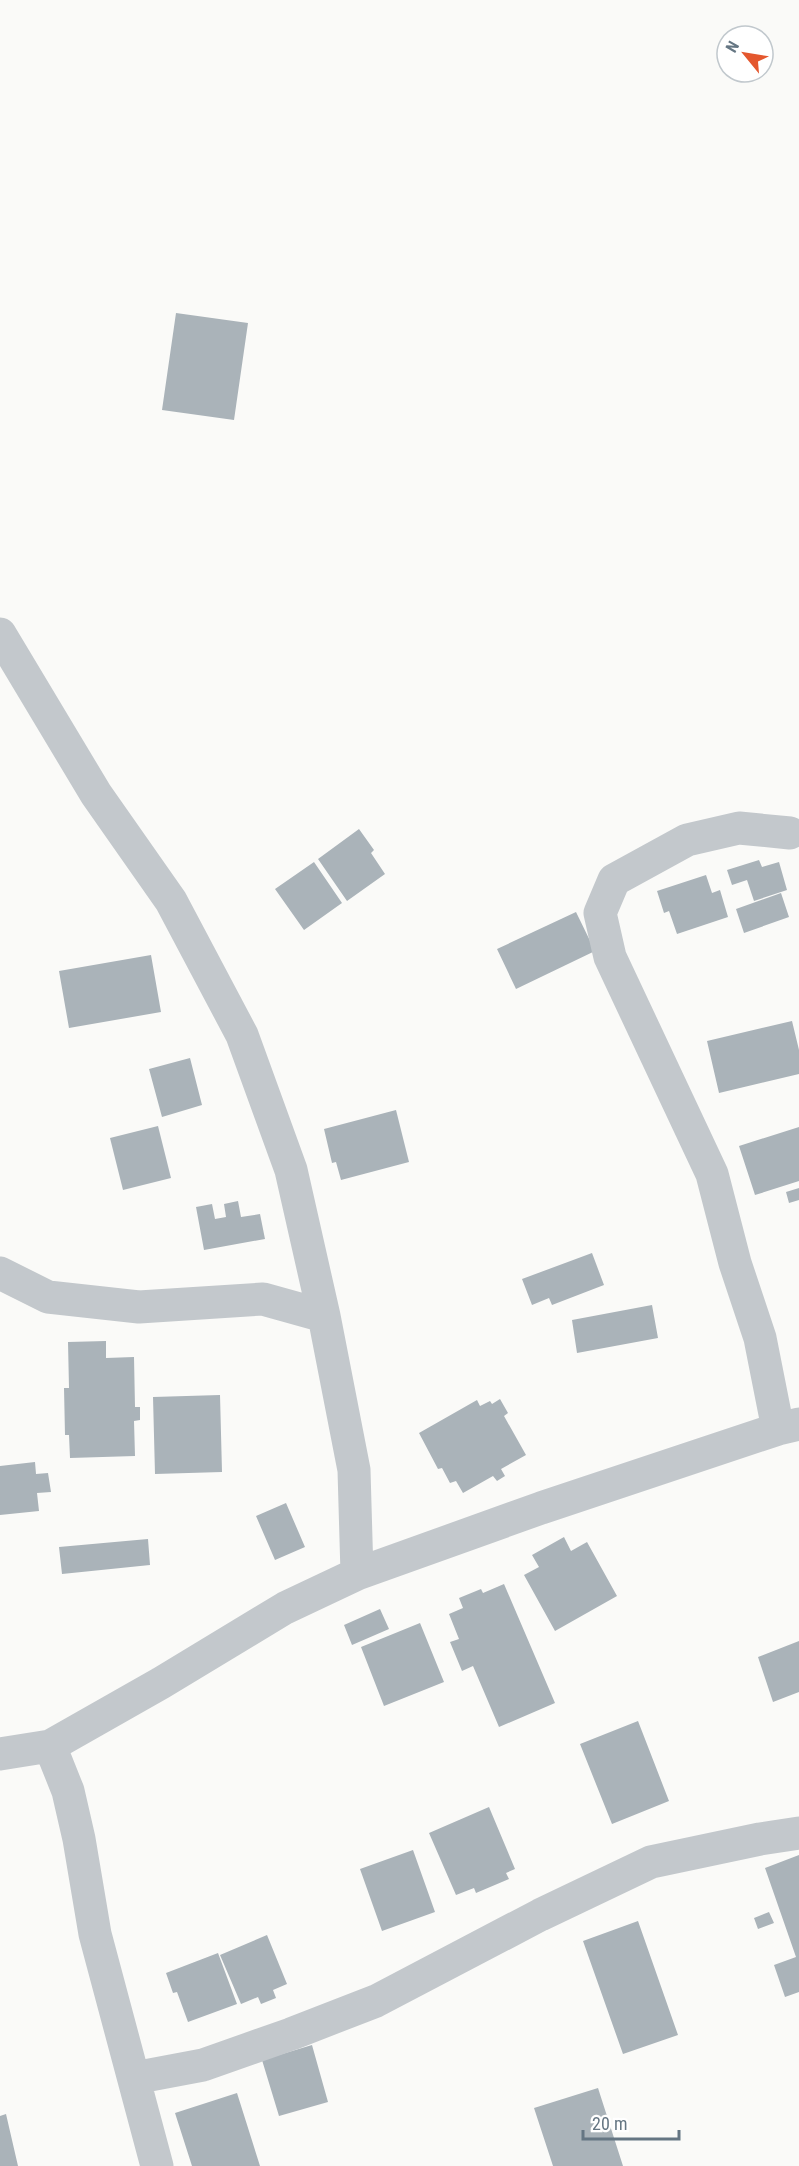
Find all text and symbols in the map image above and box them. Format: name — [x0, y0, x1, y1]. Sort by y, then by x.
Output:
north arrow — [715, 24, 775, 84]
text: N — [722, 38, 743, 56]
scale bar — [583, 2103, 679, 2141]
text: 20 m — [592, 2113, 627, 2134]

